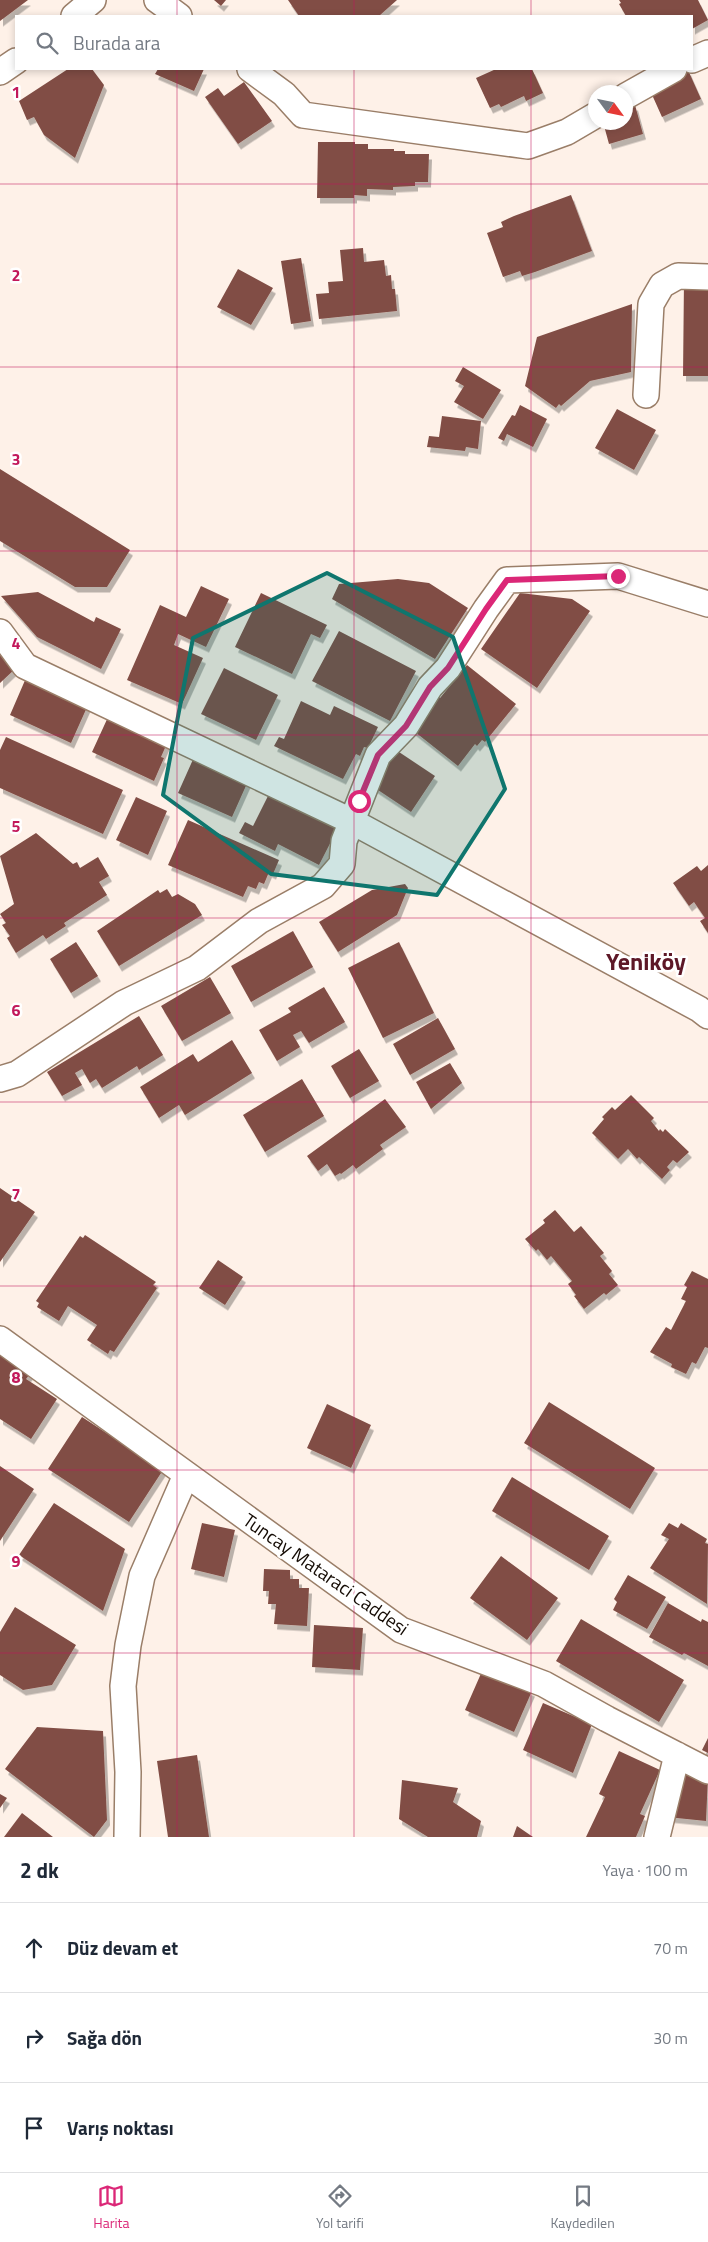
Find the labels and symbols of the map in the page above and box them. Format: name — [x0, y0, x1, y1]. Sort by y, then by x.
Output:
text: 1 — [12, 80, 20, 104]
north arrow — [588, 85, 633, 130]
text: 2 — [12, 263, 20, 287]
text: 3 — [12, 447, 20, 471]
route end — [607, 565, 630, 588]
text: 4 — [12, 631, 21, 655]
route start — [348, 790, 371, 813]
text: 5 — [12, 814, 21, 838]
district label: Yeniköy — [606, 943, 686, 979]
text: 6 — [12, 998, 21, 1022]
text: 7 — [12, 1182, 20, 1206]
text: 8 — [12, 1365, 21, 1389]
street label: Tuncay Mataraci Caddesi — [237, 1505, 415, 1642]
text: 9 — [12, 1549, 21, 1573]

